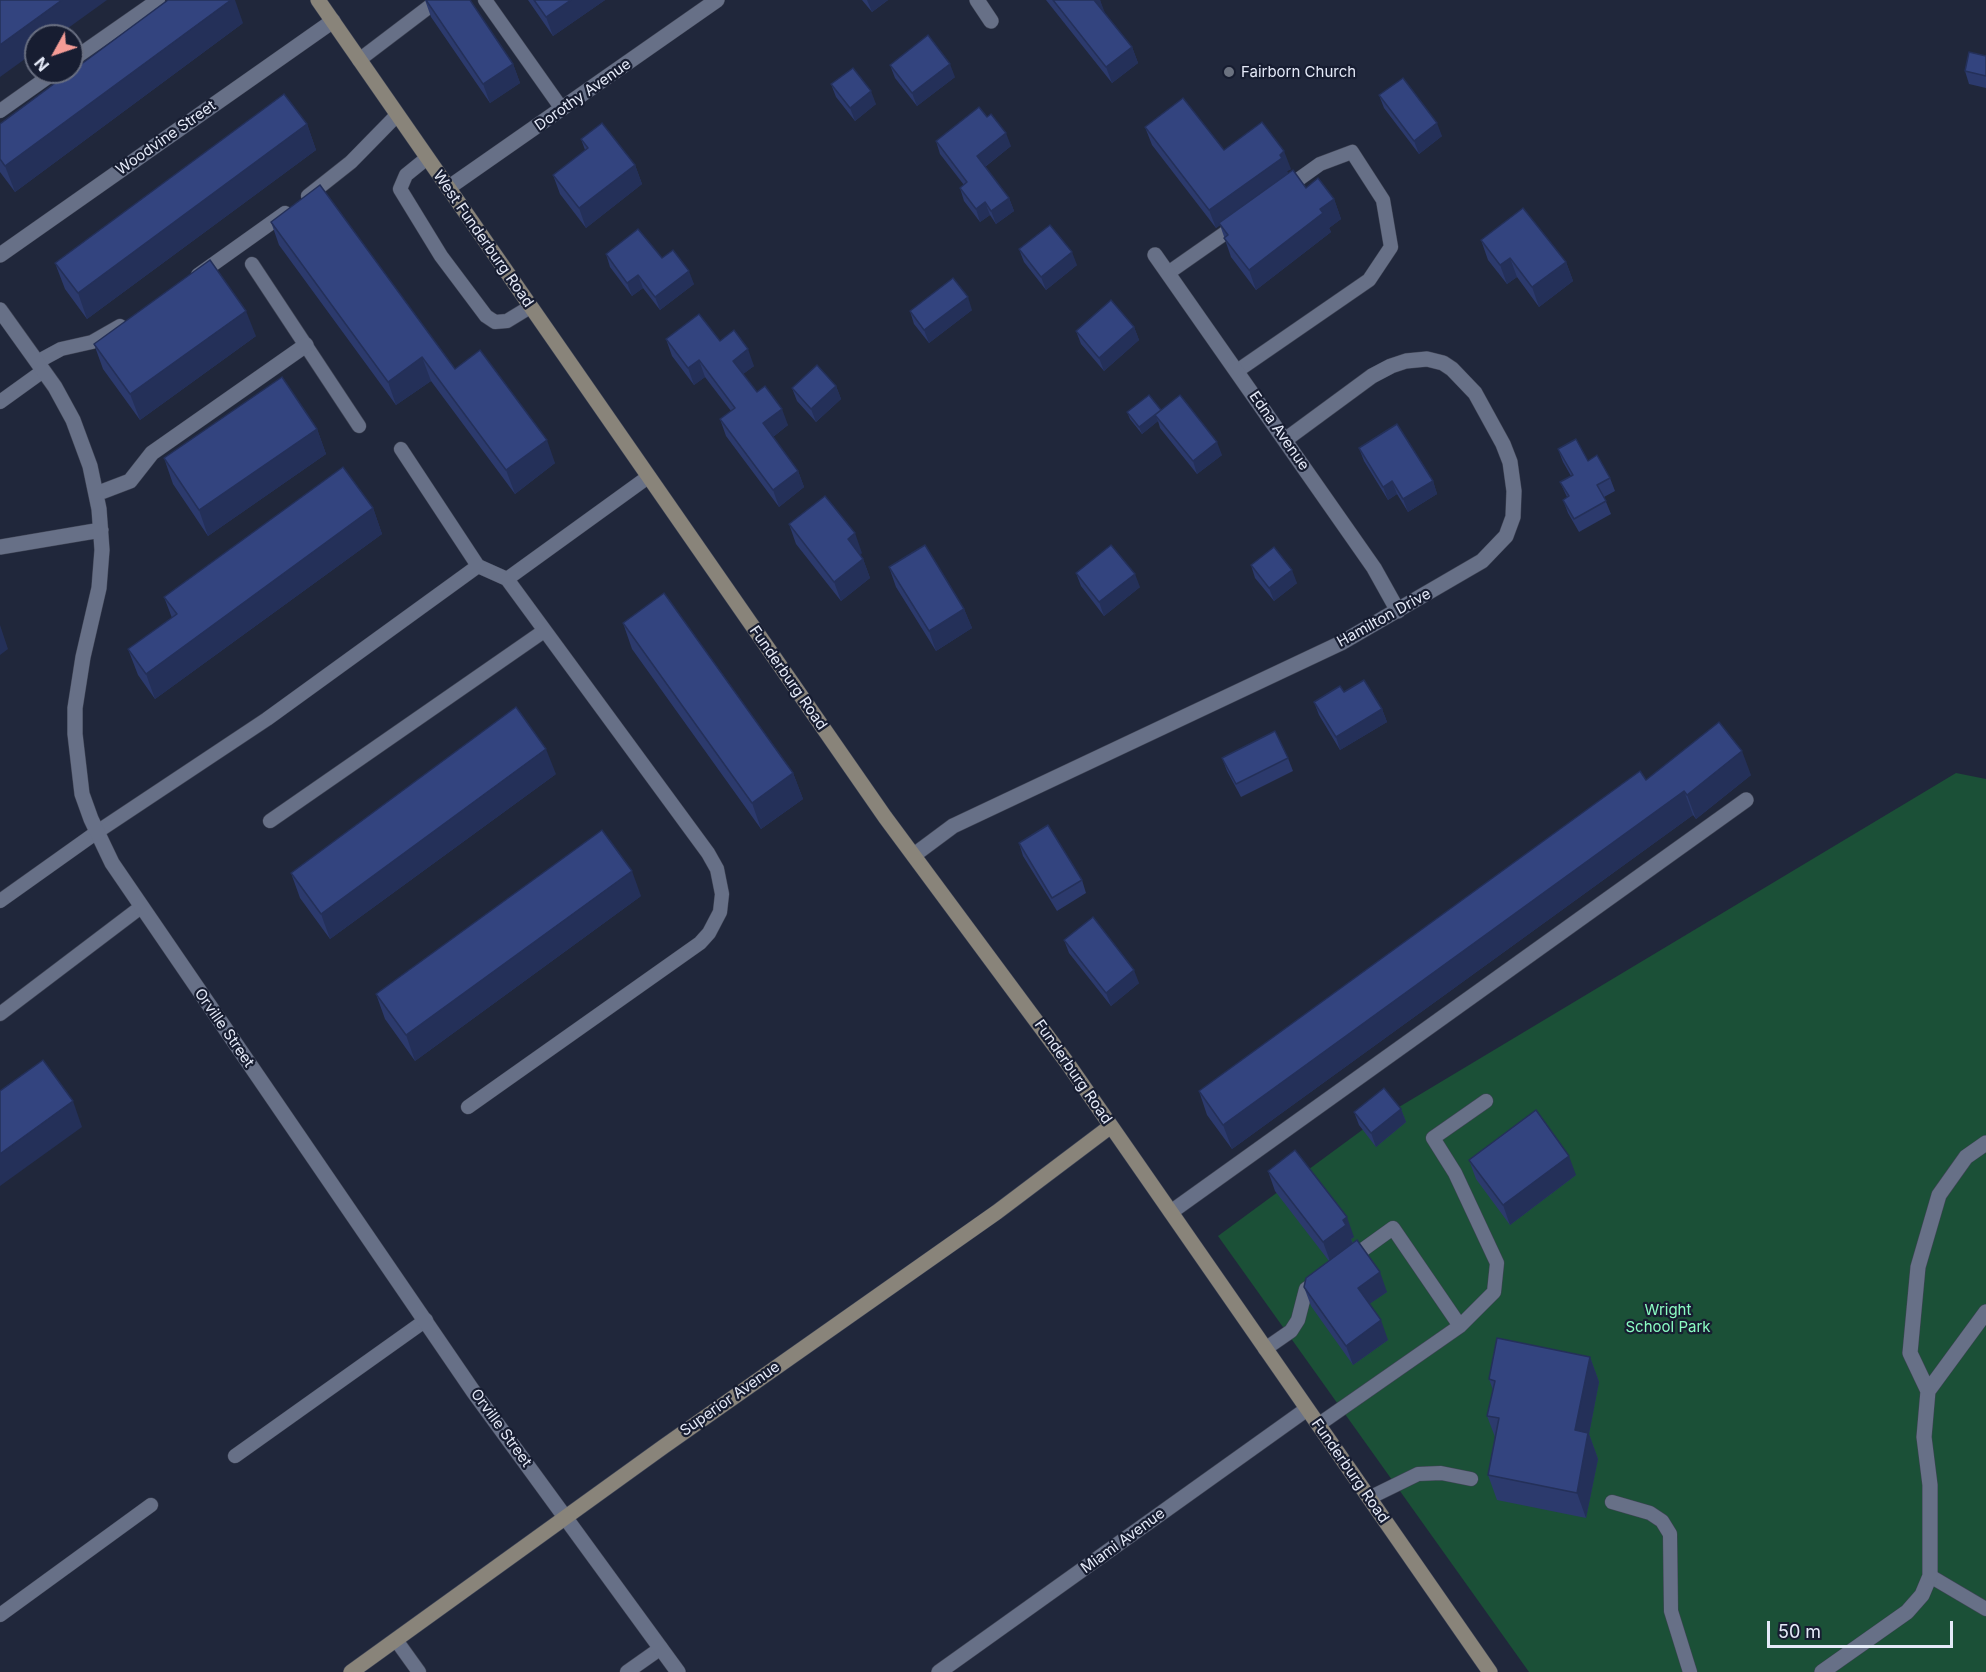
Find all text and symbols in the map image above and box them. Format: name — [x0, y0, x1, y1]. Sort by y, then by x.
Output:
north arrow — [24, 24, 84, 84]
text: N — [30, 53, 53, 75]
street label: Dorothy Avenue — [532, 55, 634, 135]
place label: Fairborn Church — [1241, 63, 1356, 81]
marker: Fairborn Church — [1222, 65, 1236, 79]
street label: Woodvine Street — [113, 97, 219, 179]
street label: West Funderburg Road — [429, 167, 537, 311]
street label: Edna Avenue — [1245, 388, 1313, 474]
street label: Hamilton Drive — [1334, 585, 1434, 651]
street label: Funderburg Road — [745, 622, 831, 734]
street label: Orville Street — [190, 985, 258, 1071]
street label: Funderburg Road — [1030, 1016, 1116, 1128]
park label: Wright School Park — [1625, 1301, 1711, 1336]
street label: Superior Avenue — [677, 1358, 783, 1440]
street label: Orville Street — [467, 1386, 535, 1470]
street label: Funderburg Road — [1307, 1415, 1393, 1527]
street label: Miami Avenue — [1078, 1505, 1168, 1577]
scale bar — [1770, 1609, 1956, 1647]
text: 50 m — [1778, 1621, 1821, 1642]

